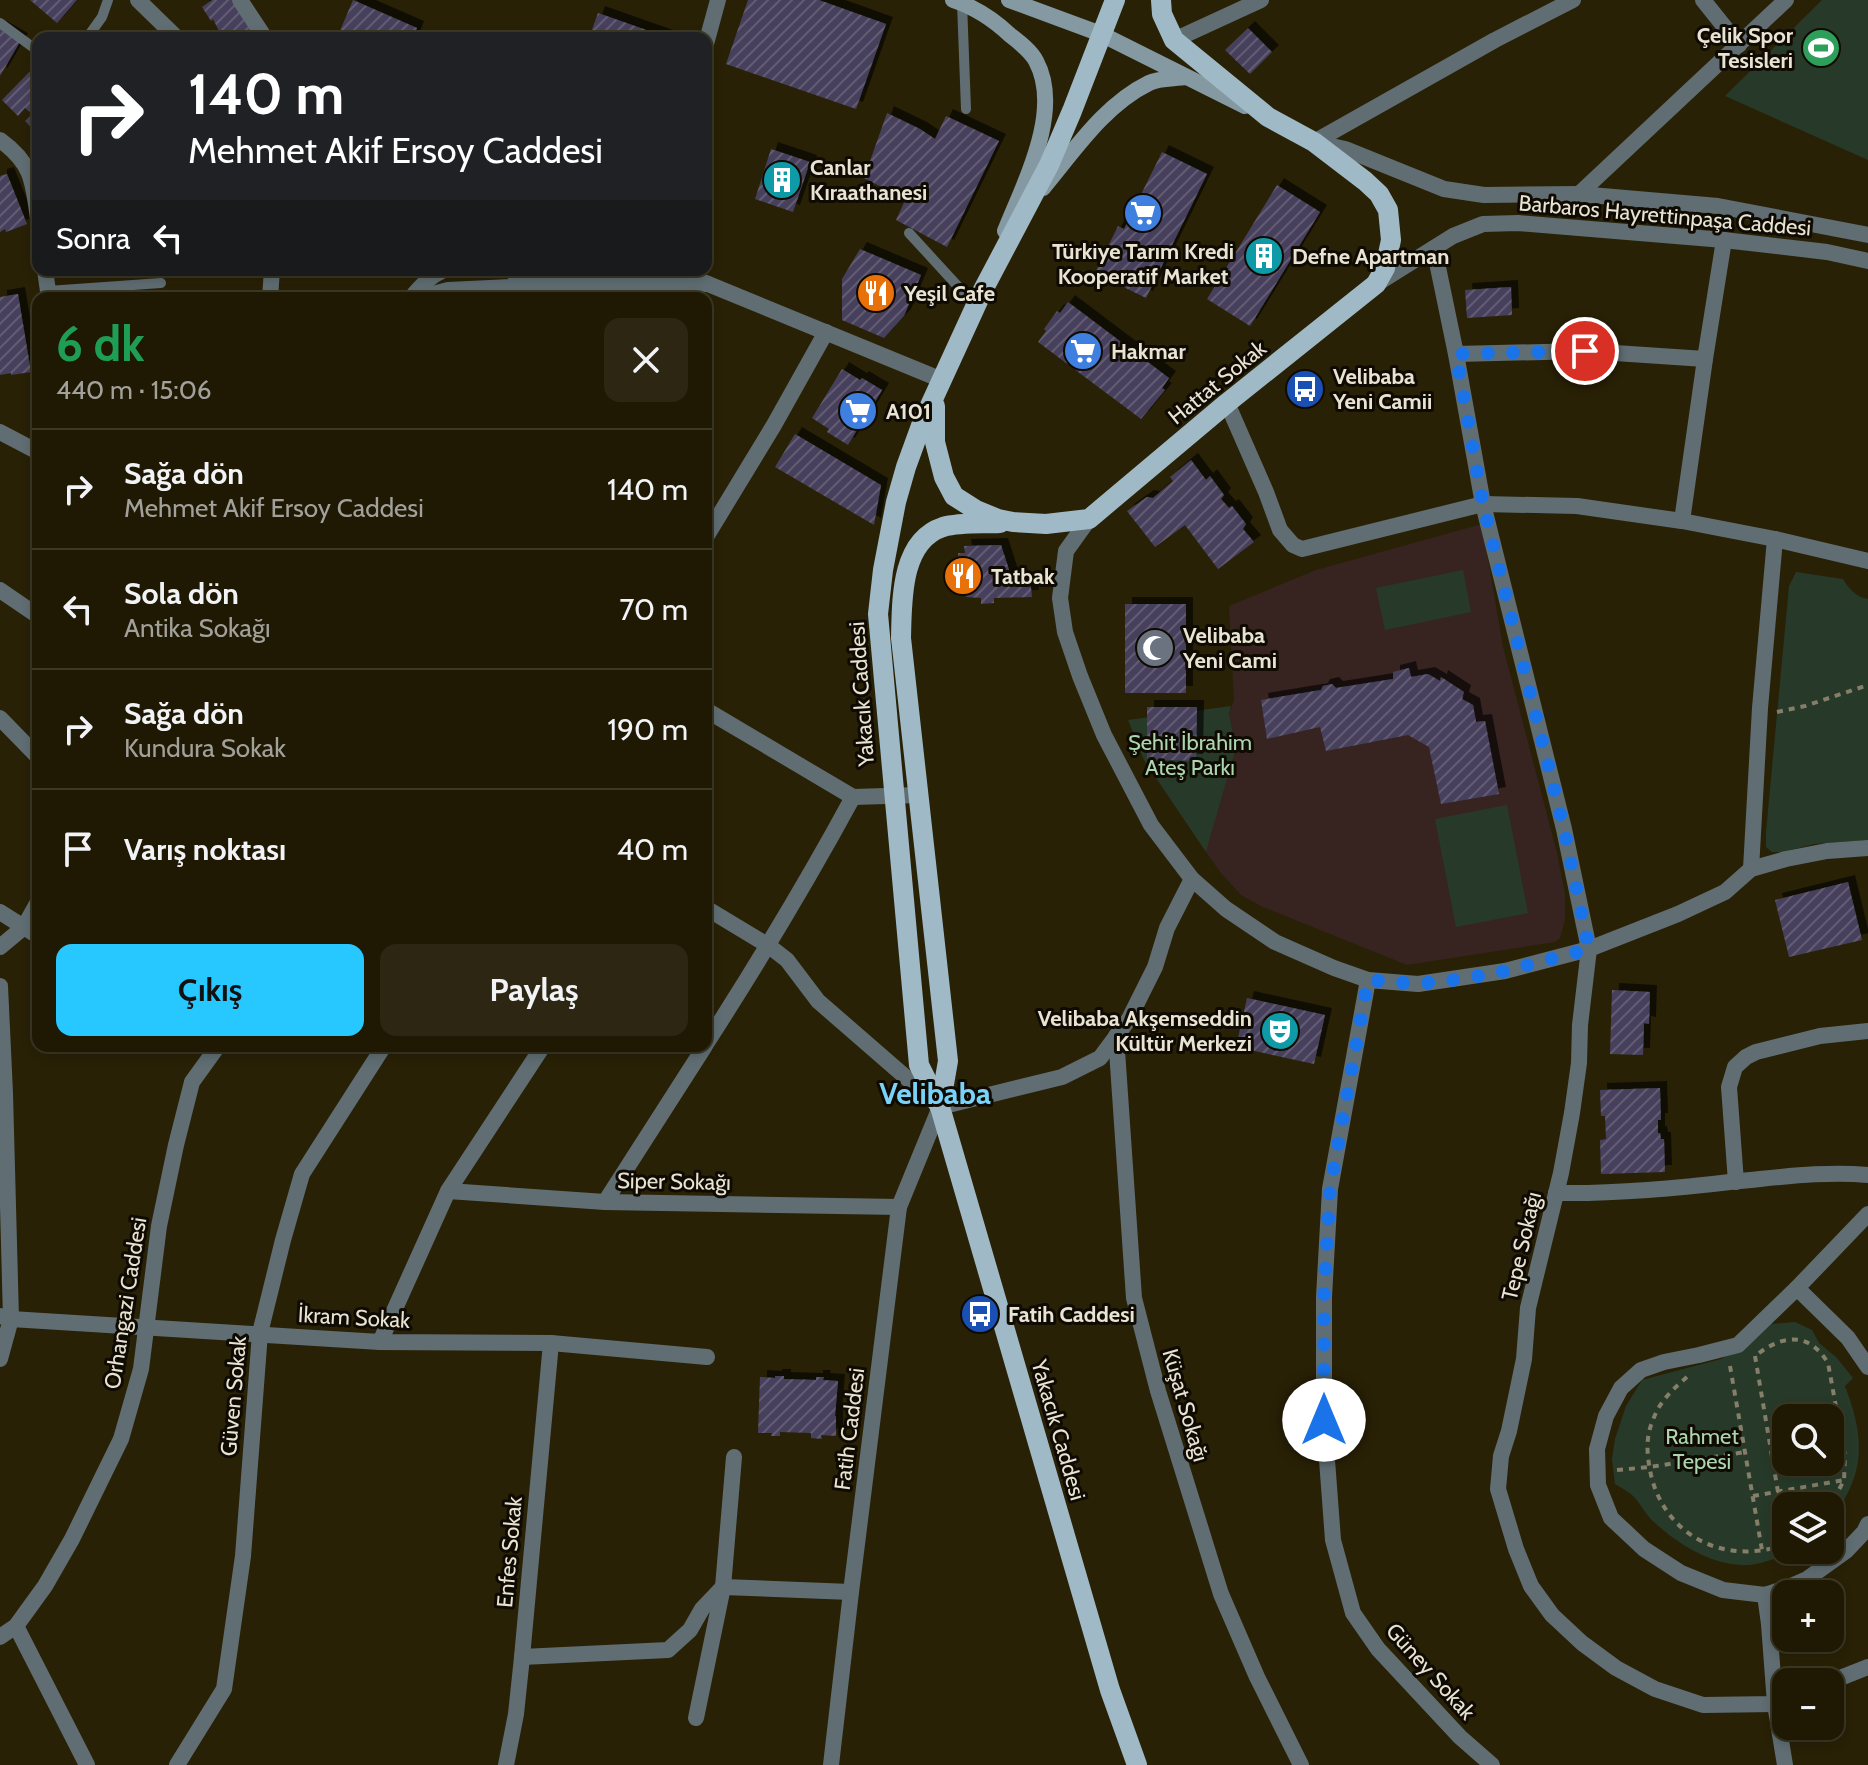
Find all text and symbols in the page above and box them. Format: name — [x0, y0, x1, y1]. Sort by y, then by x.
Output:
place label: Çelik Spor Tesisleri — [1697, 22, 1794, 74]
sports icon: Çelik Spor Tesisleri — [1800, 27, 1842, 69]
text: 140 m — [188, 60, 344, 128]
icon: right — [56, 64, 160, 168]
text: Mehmet Akif Ersoy Caddesi — [188, 128, 603, 172]
place label: Canlar Kıraathanesi — [810, 154, 927, 206]
building icon: Canlar Kıraathanesi — [761, 159, 803, 201]
street label: Barbaros Hayrettinpaşa Caddesi — [1518, 189, 1812, 242]
supermarket icon: Türkiye Tarım Kredi Kooperatif Market — [1122, 192, 1164, 234]
icon: left — [146, 216, 190, 260]
text: Sonra — [56, 220, 130, 257]
building icon: Defne Apartman — [1243, 235, 1285, 277]
place label: Türkiye Tarım Kredi Kooperatif Market — [1052, 238, 1234, 290]
place label: Defne Apartman — [1292, 243, 1449, 270]
restaurant icon: Yeşil Cafe — [855, 272, 897, 314]
place label: Yeşil Cafe — [903, 280, 995, 307]
text: 6 dk — [56, 315, 144, 373]
pin — [1551, 317, 1619, 385]
button: close — [604, 318, 688, 402]
icon: arrive — [1563, 329, 1607, 373]
supermarket icon: Hakmar — [1062, 330, 1104, 372]
street label: Hattat Sokak — [1163, 335, 1272, 430]
place label: Hakmar — [1111, 338, 1187, 365]
place label: Velibaba Yeni Camii — [1332, 363, 1432, 415]
bus stop icon: Velibaba Yeni Camii — [1284, 368, 1326, 410]
text: 440 m · 15:06 — [56, 374, 212, 406]
supermarket icon: A101 — [837, 390, 879, 432]
place label: A101 — [886, 398, 931, 425]
text: Sağa dön — [124, 455, 244, 492]
icon: right — [56, 467, 100, 511]
text: 140 m — [607, 471, 688, 508]
text: Mehmet Akif Ersoy Caddesi — [124, 492, 424, 524]
restaurant icon: Tatbak — [942, 555, 984, 597]
place label: Tatbak — [991, 563, 1055, 590]
text: Sola dön — [124, 575, 239, 612]
icon: left — [56, 587, 100, 631]
text: 70 m — [619, 591, 688, 628]
text: Antika Sokağı — [124, 612, 270, 644]
street label: Yakacık Caddesi — [843, 621, 880, 768]
place label: Velibaba Yeni Cami — [1182, 622, 1277, 674]
mosque icon: Velibaba Yeni Cami — [1134, 627, 1176, 669]
text: Sağa dön — [124, 695, 244, 732]
icon: right — [56, 707, 100, 751]
text: 190 m — [607, 711, 688, 748]
park label: Şehit İbrahim Ateş Parkı — [1128, 729, 1252, 781]
text: Kundura Sokak — [124, 732, 286, 764]
icon: arrive — [56, 827, 100, 871]
text: Varış noktası — [124, 831, 286, 868]
text: 40 m — [617, 831, 688, 868]
button: Çıkış — [56, 944, 364, 1036]
button: Paylaş — [380, 944, 688, 1036]
place label: Velibaba Akşemseddin Kültür Merkezi — [1038, 1005, 1252, 1057]
theatre icon: Velibaba Akşemseddin Kültür Merkezi — [1259, 1010, 1301, 1052]
district label: Velibaba — [879, 1075, 991, 1112]
street label: Siper Sokağı — [617, 1167, 731, 1196]
street label: Tepe Sokağı — [1496, 1189, 1547, 1303]
street label: Orhangazi Caddesi — [99, 1215, 152, 1391]
bus stop icon: Fati̇h Caddesi̇ — [959, 1293, 1001, 1335]
street label: İkram Sokak — [297, 1301, 411, 1334]
place label: Fati̇h Caddesi̇ — [1008, 1301, 1135, 1328]
street label: Güven Sokak — [215, 1335, 252, 1457]
street label: Küşat Sokağı — [1157, 1346, 1215, 1465]
street label: Yakacık Caddesi — [1025, 1356, 1091, 1504]
street label: Fatih Caddesi — [829, 1366, 870, 1492]
position arrow — [1282, 1378, 1366, 1462]
map controls — [1772, 1404, 1844, 1740]
button: search — [1772, 1404, 1844, 1476]
park label: Rahmet Tepesi — [1665, 1423, 1739, 1475]
button: layers — [1772, 1492, 1844, 1564]
street label: Enfes Sokak — [491, 1495, 528, 1609]
button: + — [1772, 1580, 1844, 1652]
street label: Güney Sokak — [1380, 1617, 1481, 1725]
button: − — [1772, 1668, 1844, 1740]

